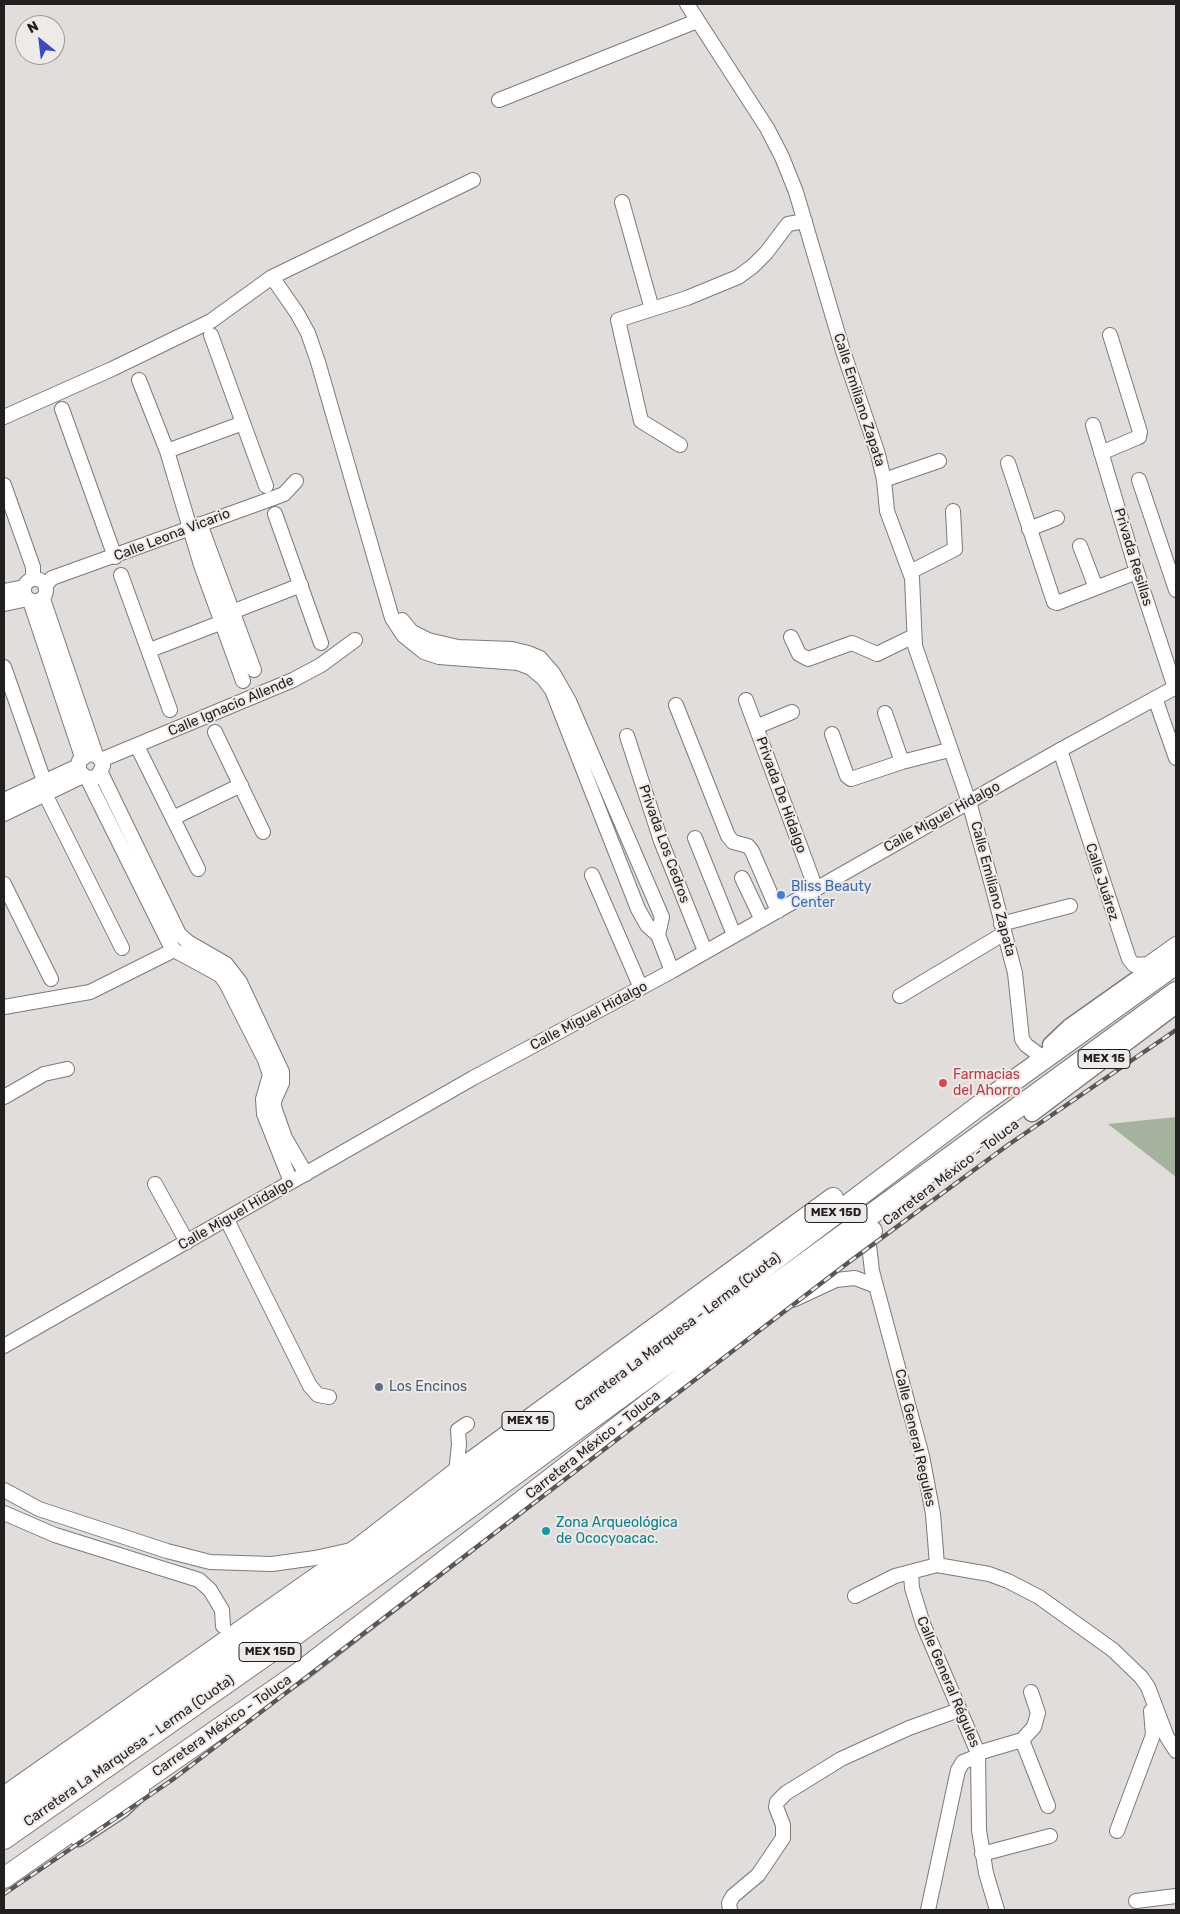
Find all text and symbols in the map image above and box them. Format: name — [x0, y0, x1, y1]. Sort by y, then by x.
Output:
north arrow — [15, 15, 65, 65]
text: N — [24, 17, 41, 37]
street label: Calle Emiliano Zapata — [829, 331, 889, 469]
street label: Calle Leona Vicario — [112, 505, 232, 565]
street label: Privada Resillas — [1110, 506, 1156, 608]
street label: Calle Ignacio Allende — [166, 672, 296, 740]
street label: Privada De Hidalgo — [752, 735, 810, 855]
street label: Calle Miguel Hidalgo — [881, 778, 1003, 856]
street label: Privada Los Cedros — [635, 783, 693, 905]
street label: Calle Emiliano Zapata — [967, 820, 1019, 958]
street label: Calle Juárez — [1082, 841, 1122, 923]
place label: Bliss Beauty Center — [791, 879, 871, 912]
marker: Bliss Beauty Center — [775, 889, 787, 901]
street label: Calle Miguel Hidalgo — [528, 978, 650, 1054]
road number: MEX 15 — [1078, 1050, 1130, 1068]
place label: Farmacias del Ahorro — [953, 1067, 1020, 1100]
marker: Farmacias del Ahorro — [937, 1077, 949, 1089]
street label: Carretera México - Toluca — [880, 1116, 1022, 1230]
street label: Calle Miguel Hidalgo — [175, 1174, 297, 1254]
road number: MEX 15D — [805, 1204, 867, 1222]
street label: Carretera La Marquesa - Lerma (Cuota) — [572, 1249, 784, 1415]
street label: Calle General Regules — [891, 1368, 939, 1508]
place label: Los Encinos — [389, 1379, 467, 1395]
marker: Los Encinos — [373, 1381, 385, 1393]
street label: Carretera México - Toluca — [522, 1387, 664, 1503]
road number: MEX 15 — [502, 1412, 554, 1430]
place label: Zona Arqueológica de Ococyoacac. — [556, 1515, 678, 1548]
marker: Zona Arqueológica de Ococyoacac. — [540, 1525, 552, 1537]
street label: Calle General Régules — [913, 1614, 983, 1750]
road number: MEX 15D — [239, 1642, 301, 1661]
street label: Carretera México - Toluca — [149, 1671, 295, 1781]
street label: Carretera La Marquesa - Lerma (Cuota) — [20, 1672, 238, 1830]

